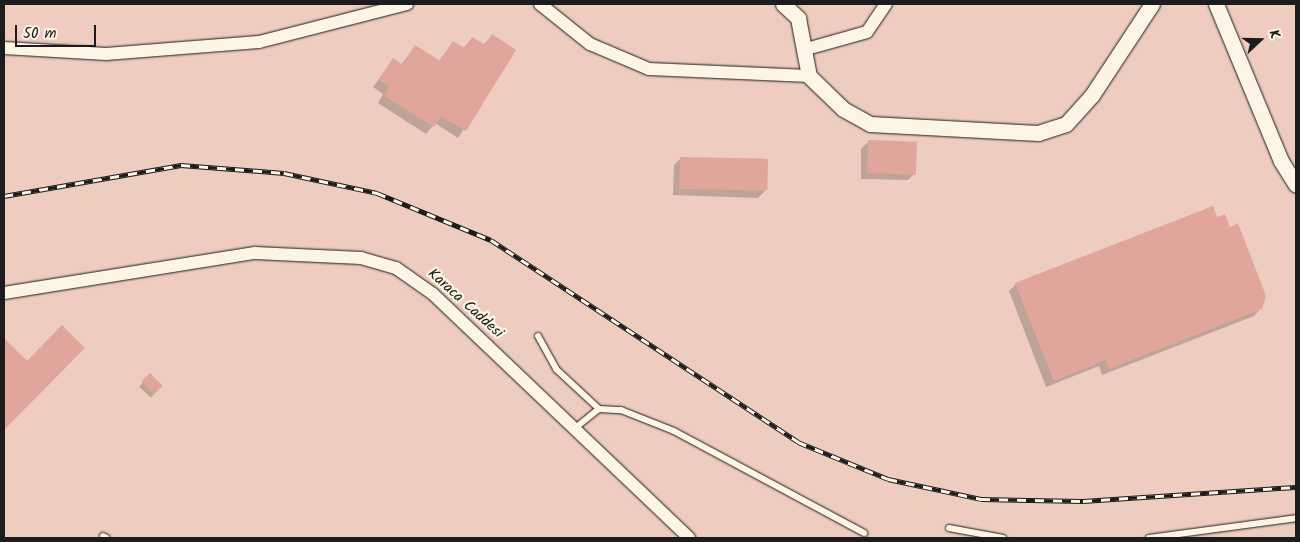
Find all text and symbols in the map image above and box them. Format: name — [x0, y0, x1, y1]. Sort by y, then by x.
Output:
scale bar — [18, 15, 99, 47]
north arrow — [1235, 15, 1285, 65]
text: 50 m — [23, 22, 57, 46]
text: K — [1262, 27, 1286, 43]
street label: Karaca Caddesi — [424, 265, 506, 343]

